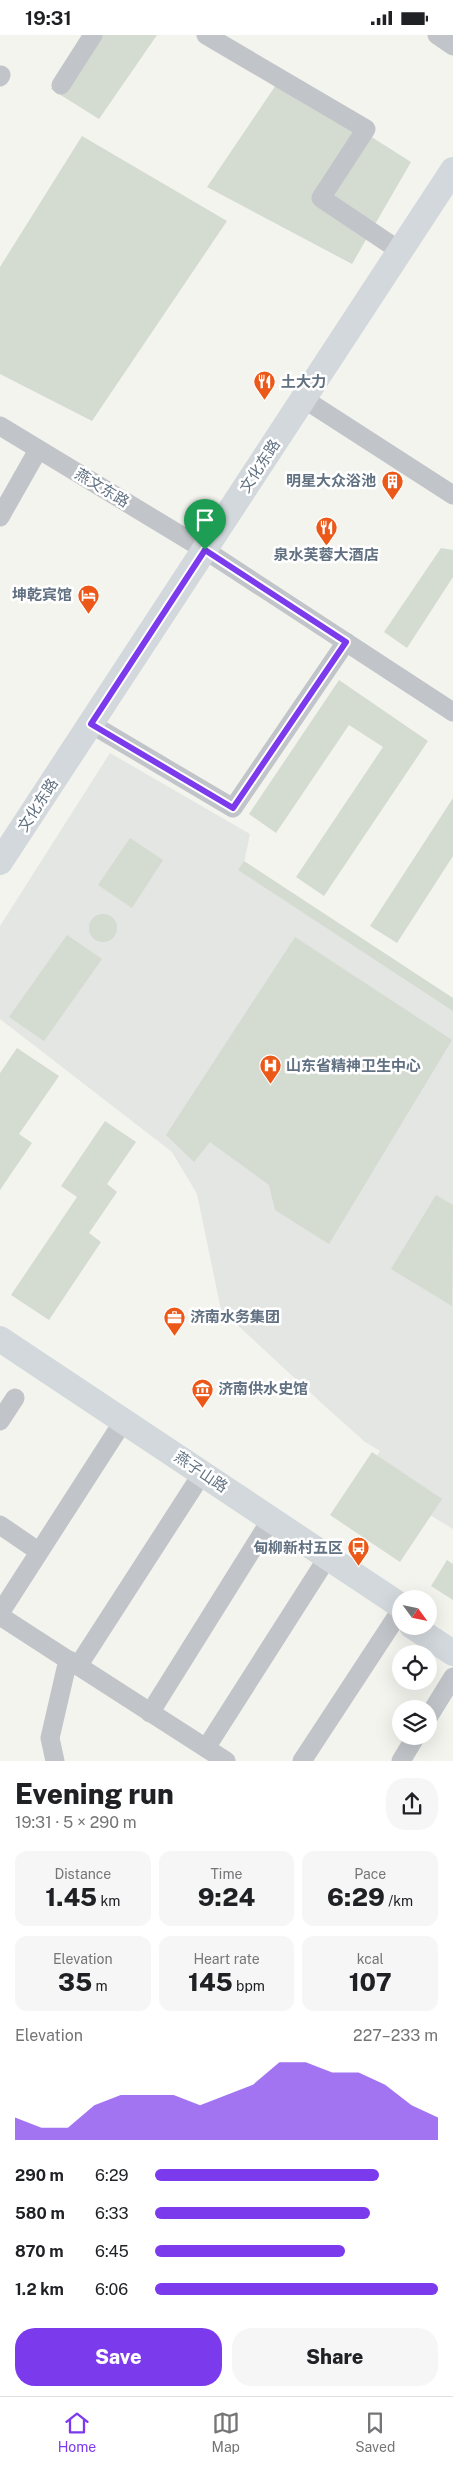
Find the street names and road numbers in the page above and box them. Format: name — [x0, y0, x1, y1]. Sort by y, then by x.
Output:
street label: 文化东路 — [236, 436, 283, 496]
street label: 燕文东路 — [72, 465, 132, 510]
street label: 文化东路 — [14, 775, 61, 835]
street label: 燕子山路 — [172, 1448, 231, 1495]

